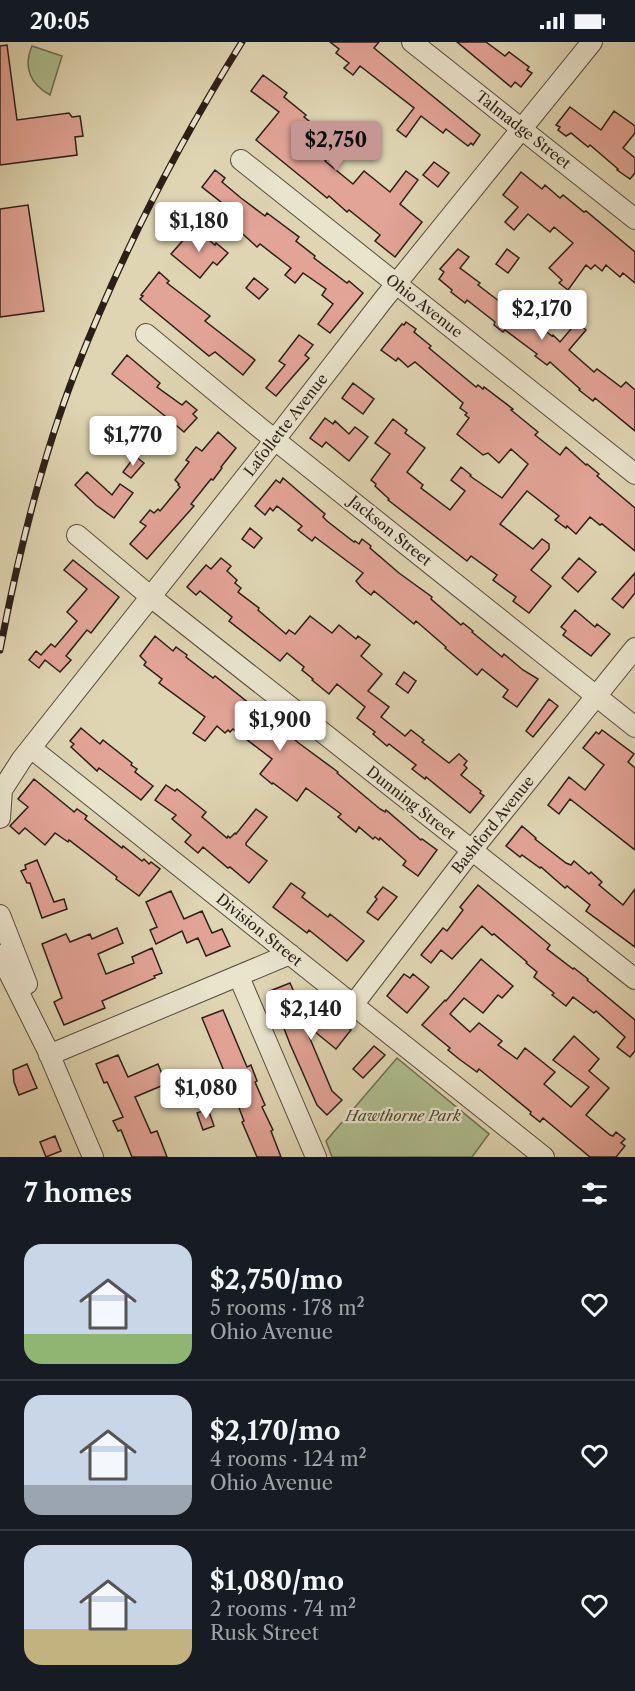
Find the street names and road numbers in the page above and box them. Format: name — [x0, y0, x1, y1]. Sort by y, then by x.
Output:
street label: Talmadge Street — [472, 86, 575, 173]
street label: Ohio Avenue — [382, 270, 466, 341]
street label: Lafollette Avenue — [240, 370, 332, 480]
street label: Jackson Street — [343, 490, 436, 570]
street label: Dunning Street — [363, 762, 460, 844]
street label: Bashford Avenue — [447, 772, 538, 878]
street label: Division Street — [212, 889, 307, 971]

